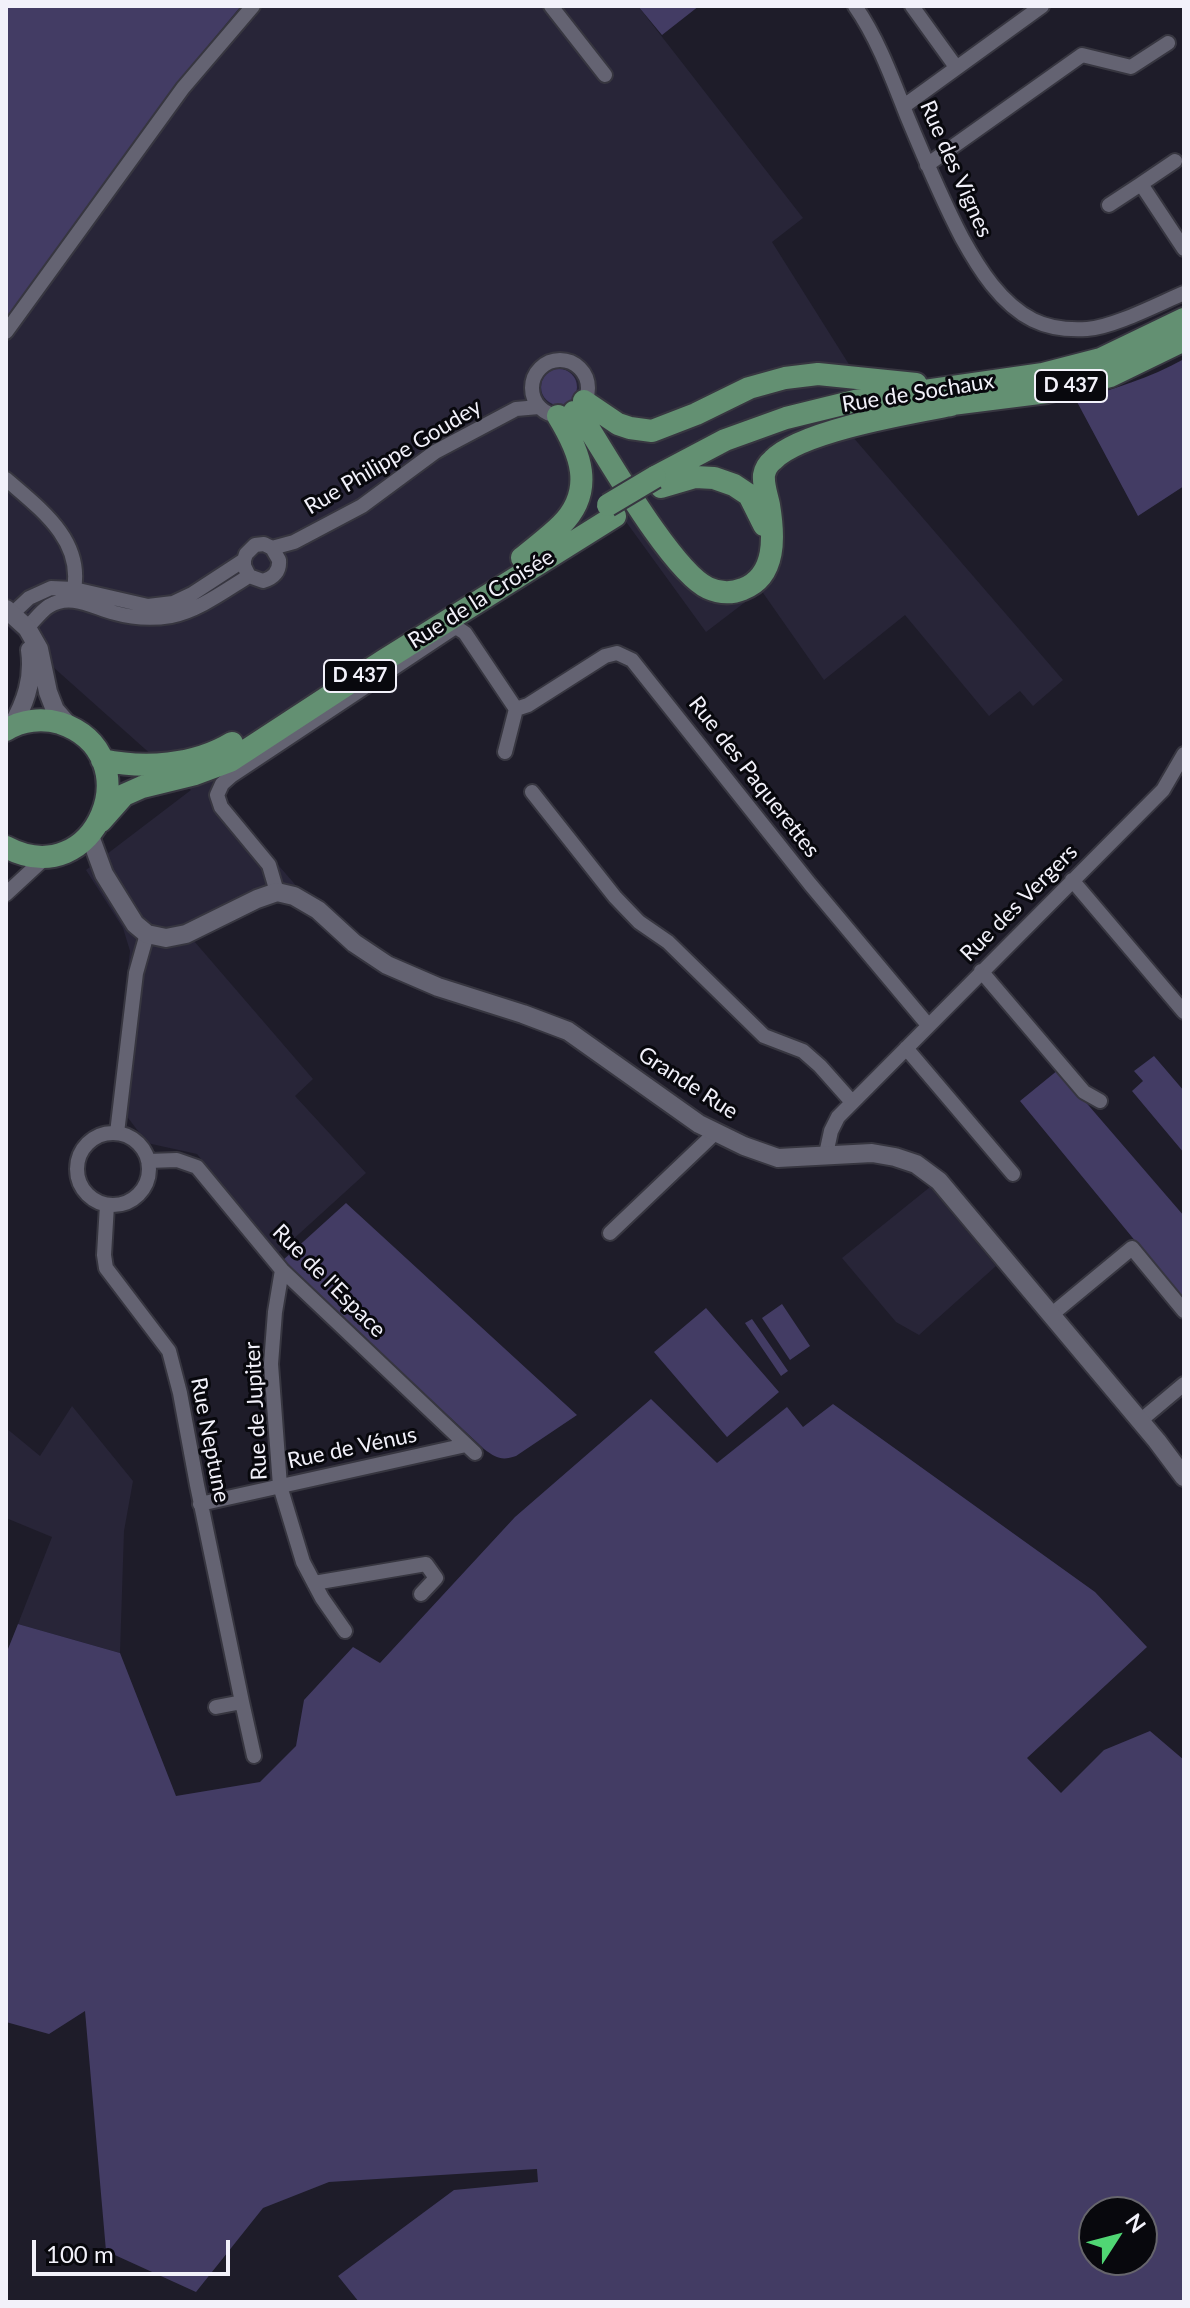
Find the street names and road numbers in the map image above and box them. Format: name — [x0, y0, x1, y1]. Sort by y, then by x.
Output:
street label: Rue des Vignes — [914, 96, 998, 242]
street label: Rue de Sochaux — [840, 368, 996, 418]
road number: D 437 — [1035, 370, 1107, 402]
street label: Rue Philippe Goudey — [300, 394, 486, 520]
street label: Rue de la Croisée — [403, 544, 559, 654]
road number: D 437 — [324, 660, 396, 692]
street label: Rue des Paquerettes — [683, 691, 825, 863]
street label: Rue des Vergers — [955, 839, 1083, 967]
street label: Grande Rue — [633, 1041, 743, 1125]
street label: Rue de l'Espace — [267, 1219, 391, 1343]
street label: Rue de Jupiter — [239, 1341, 273, 1481]
street label: Rue Neptune — [185, 1375, 235, 1505]
street label: Rue de Vénus — [285, 1421, 419, 1475]

